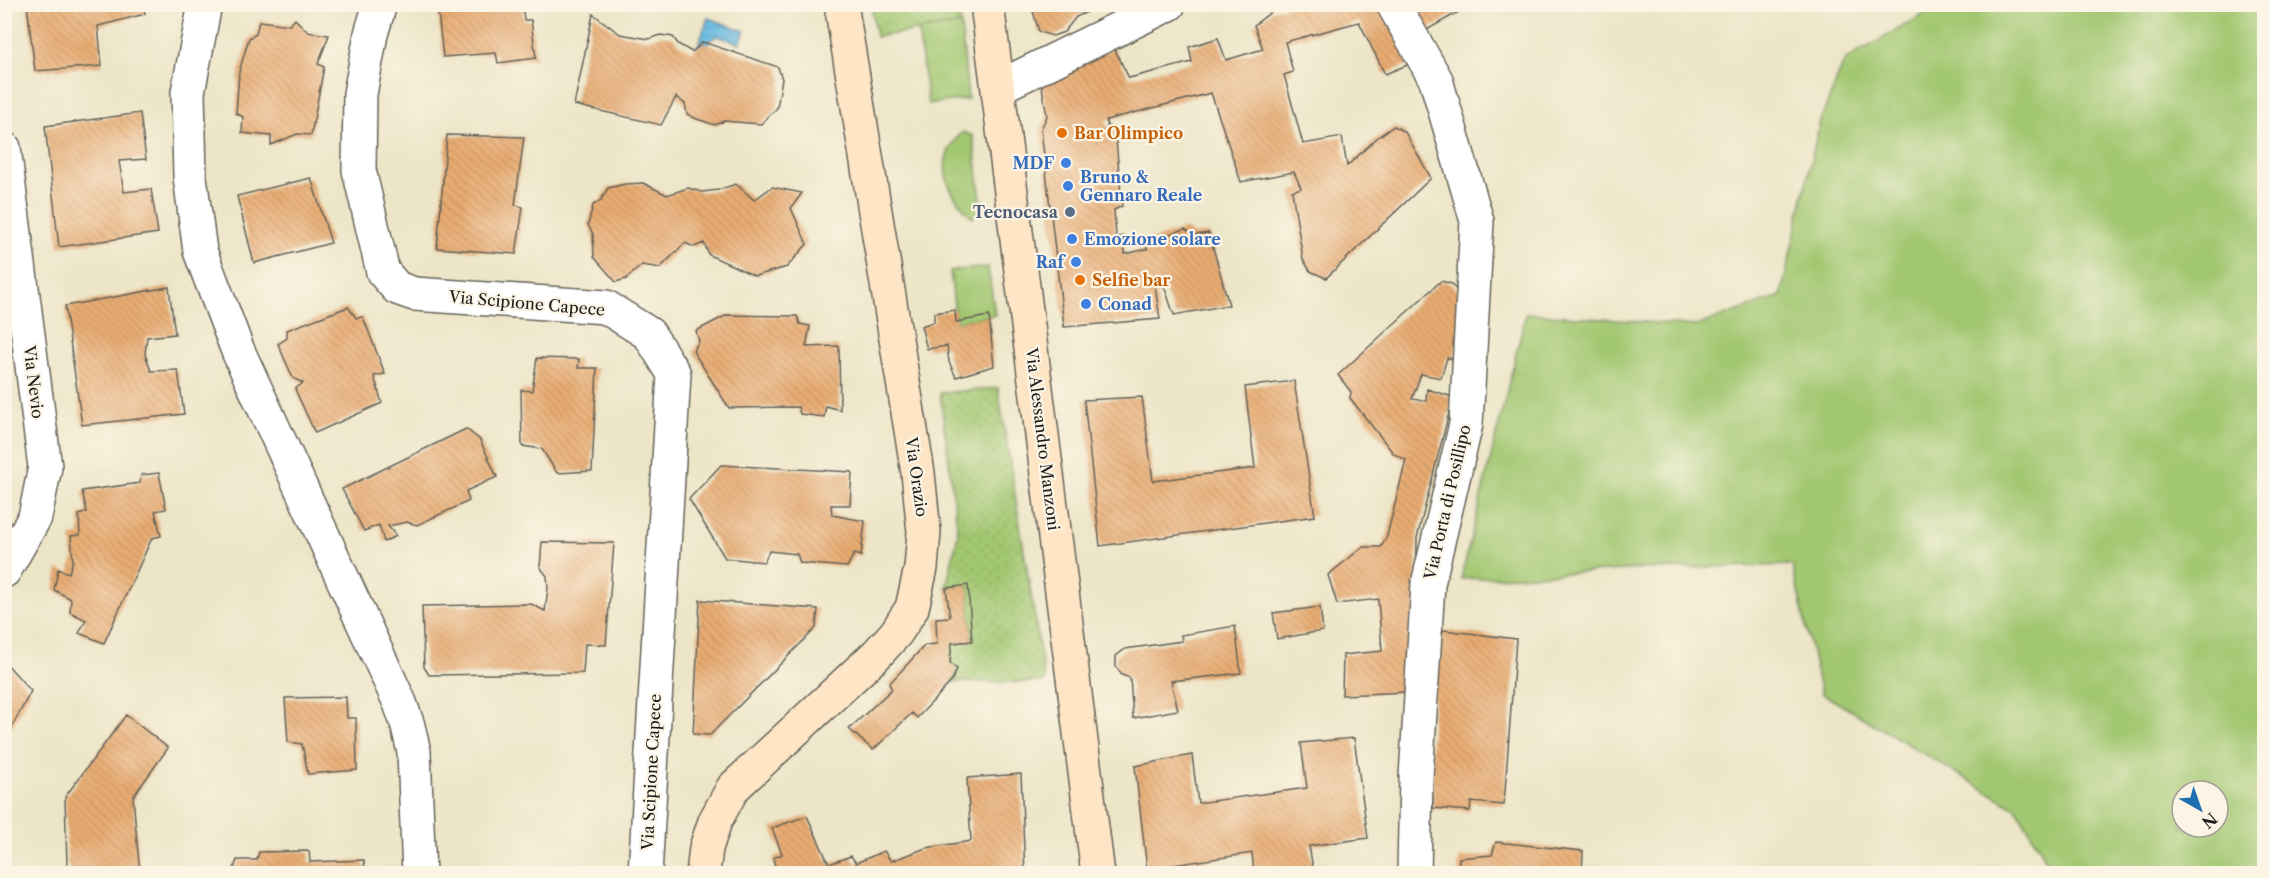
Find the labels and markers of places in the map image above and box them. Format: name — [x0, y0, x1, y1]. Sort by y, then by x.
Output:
place label: Bar Olimpico — [1074, 123, 1183, 143]
marker: Bar Olimpico — [1055, 126, 1069, 140]
place label: MDF — [1012, 153, 1054, 173]
marker: MDF — [1059, 156, 1073, 170]
place label: Bruno & Gennaro Reale — [1080, 167, 1203, 205]
marker: Bruno & Gennaro Reale — [1061, 179, 1075, 193]
place label: Tecnocasa — [973, 202, 1059, 222]
marker: Tecnocasa — [1063, 205, 1077, 219]
place label: Emozione solare — [1084, 229, 1221, 249]
marker: Emozione solare — [1065, 232, 1079, 246]
place label: Raf — [1036, 252, 1066, 272]
marker: Raf — [1069, 255, 1083, 269]
place label: Selfie bar — [1092, 270, 1171, 290]
marker: Selfie bar — [1073, 273, 1087, 287]
place label: Conad — [1098, 294, 1152, 314]
marker: Conad — [1079, 297, 1093, 311]

